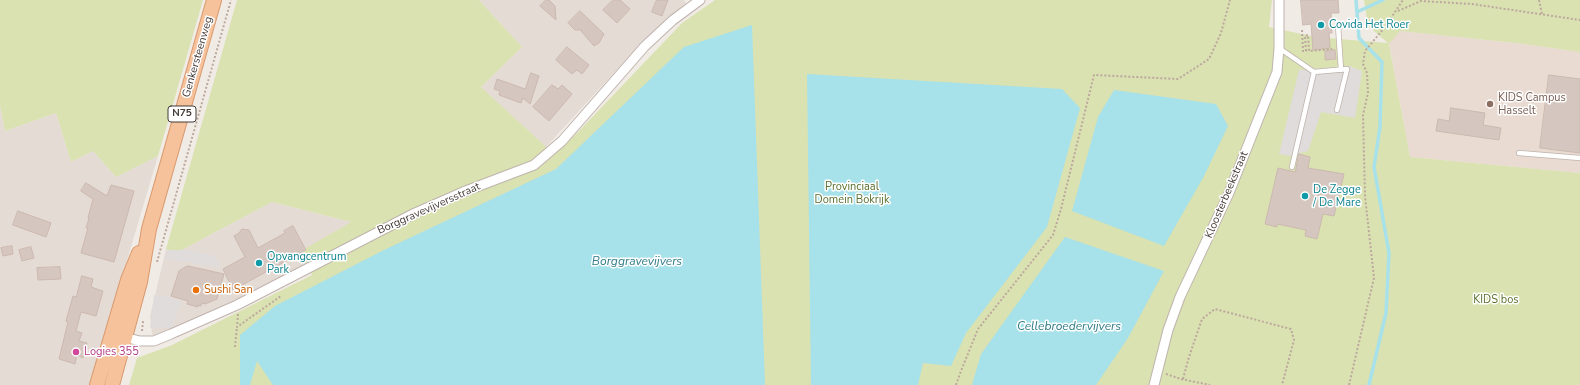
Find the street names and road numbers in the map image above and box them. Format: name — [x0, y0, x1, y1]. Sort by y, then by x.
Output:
street label: Genkersteenweg — [180, 15, 216, 99]
road number: N75 — [168, 106, 196, 122]
street label: Kloosterbeekstraat — [1203, 150, 1251, 240]
street label: Borggravevijversstraat — [376, 180, 482, 238]

